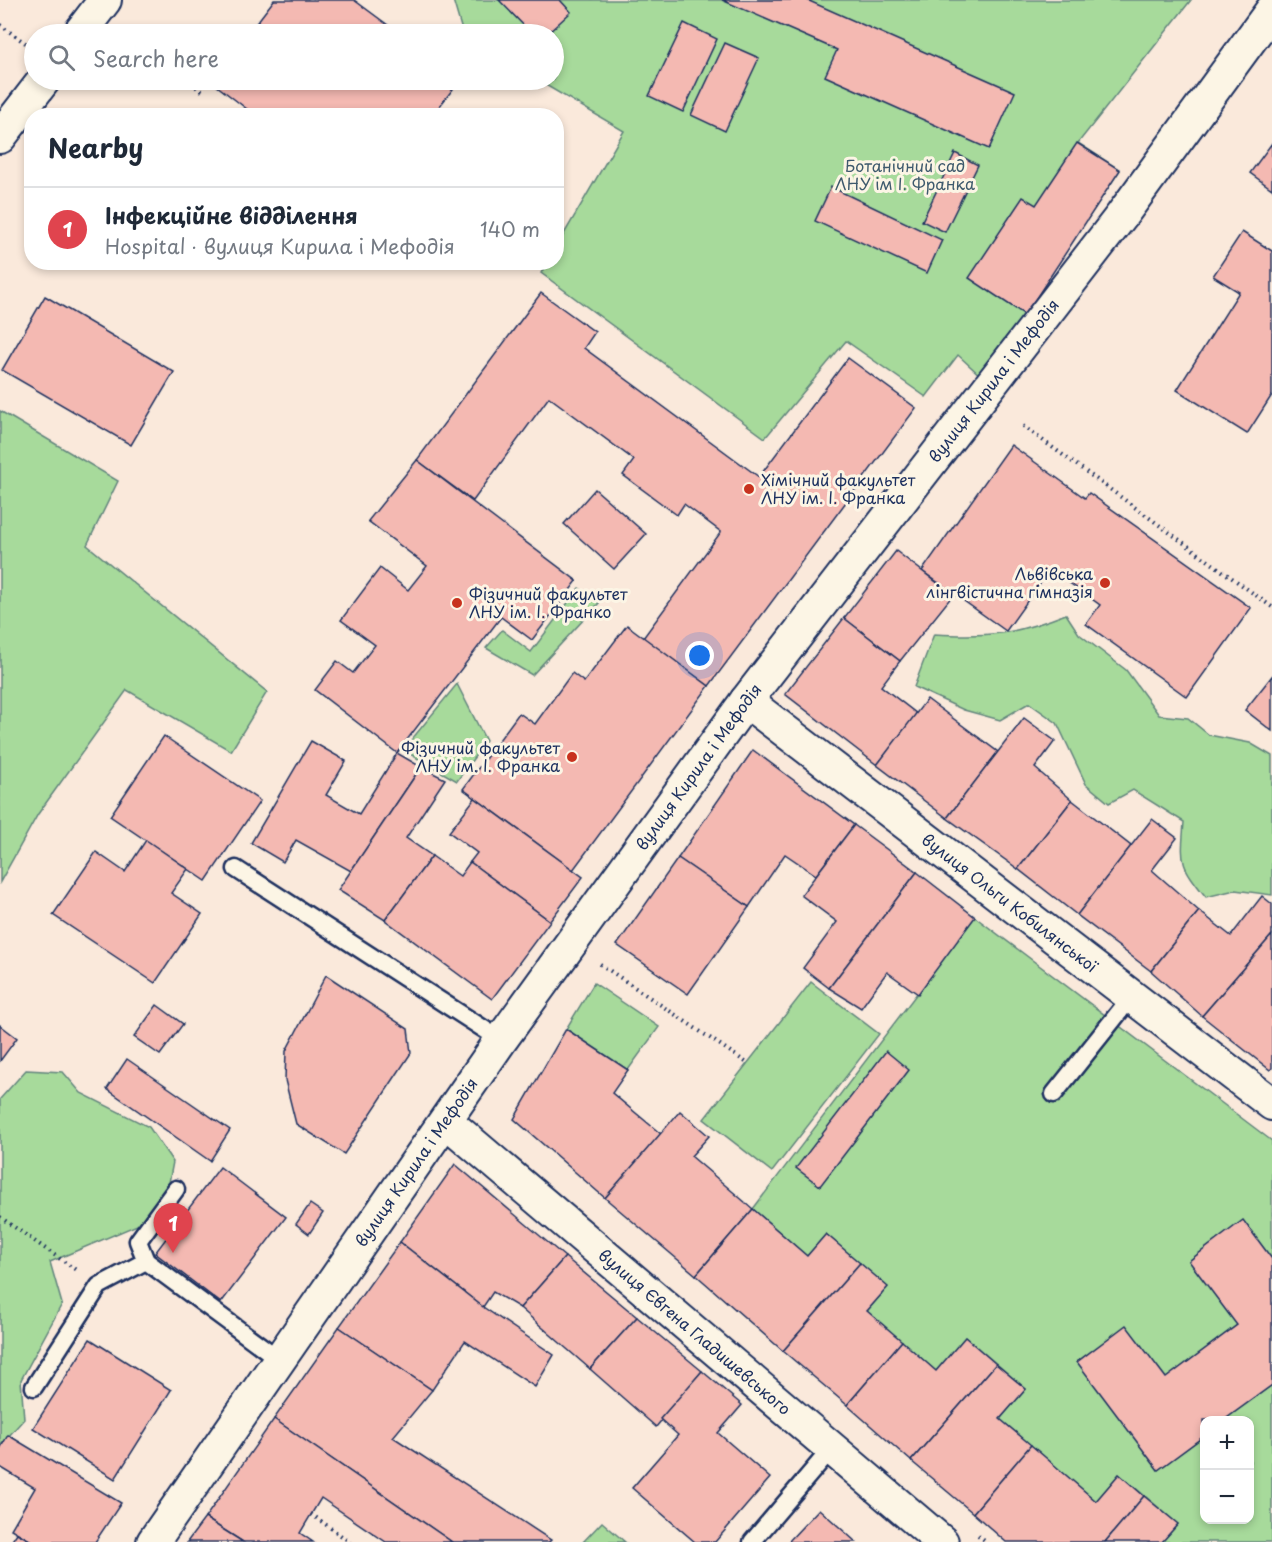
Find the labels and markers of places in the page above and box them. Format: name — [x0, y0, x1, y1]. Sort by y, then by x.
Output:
place label: Хімічний факультет ЛНУ ім. І. Франка — [761, 467, 916, 509]
marker: Хімічний факультет ЛНУ ім. І. Франка — [742, 482, 756, 496]
place label: Львівська лінгвістична гімназія — [925, 561, 1093, 603]
marker: Львівська лінгвістична гімназія — [1098, 576, 1112, 590]
place label: Фізичний факультет ЛНУ ім. І. Франко — [469, 581, 628, 623]
marker: Фізичний факультет ЛНУ ім. І. Франко — [450, 596, 464, 610]
place label: Фізичний факультет ЛНУ ім. І. Франка — [401, 735, 560, 777]
marker: Фізичний факультет ЛНУ ім. І. Франка — [565, 750, 579, 764]
pin: 1 — [154, 1204, 192, 1253]

